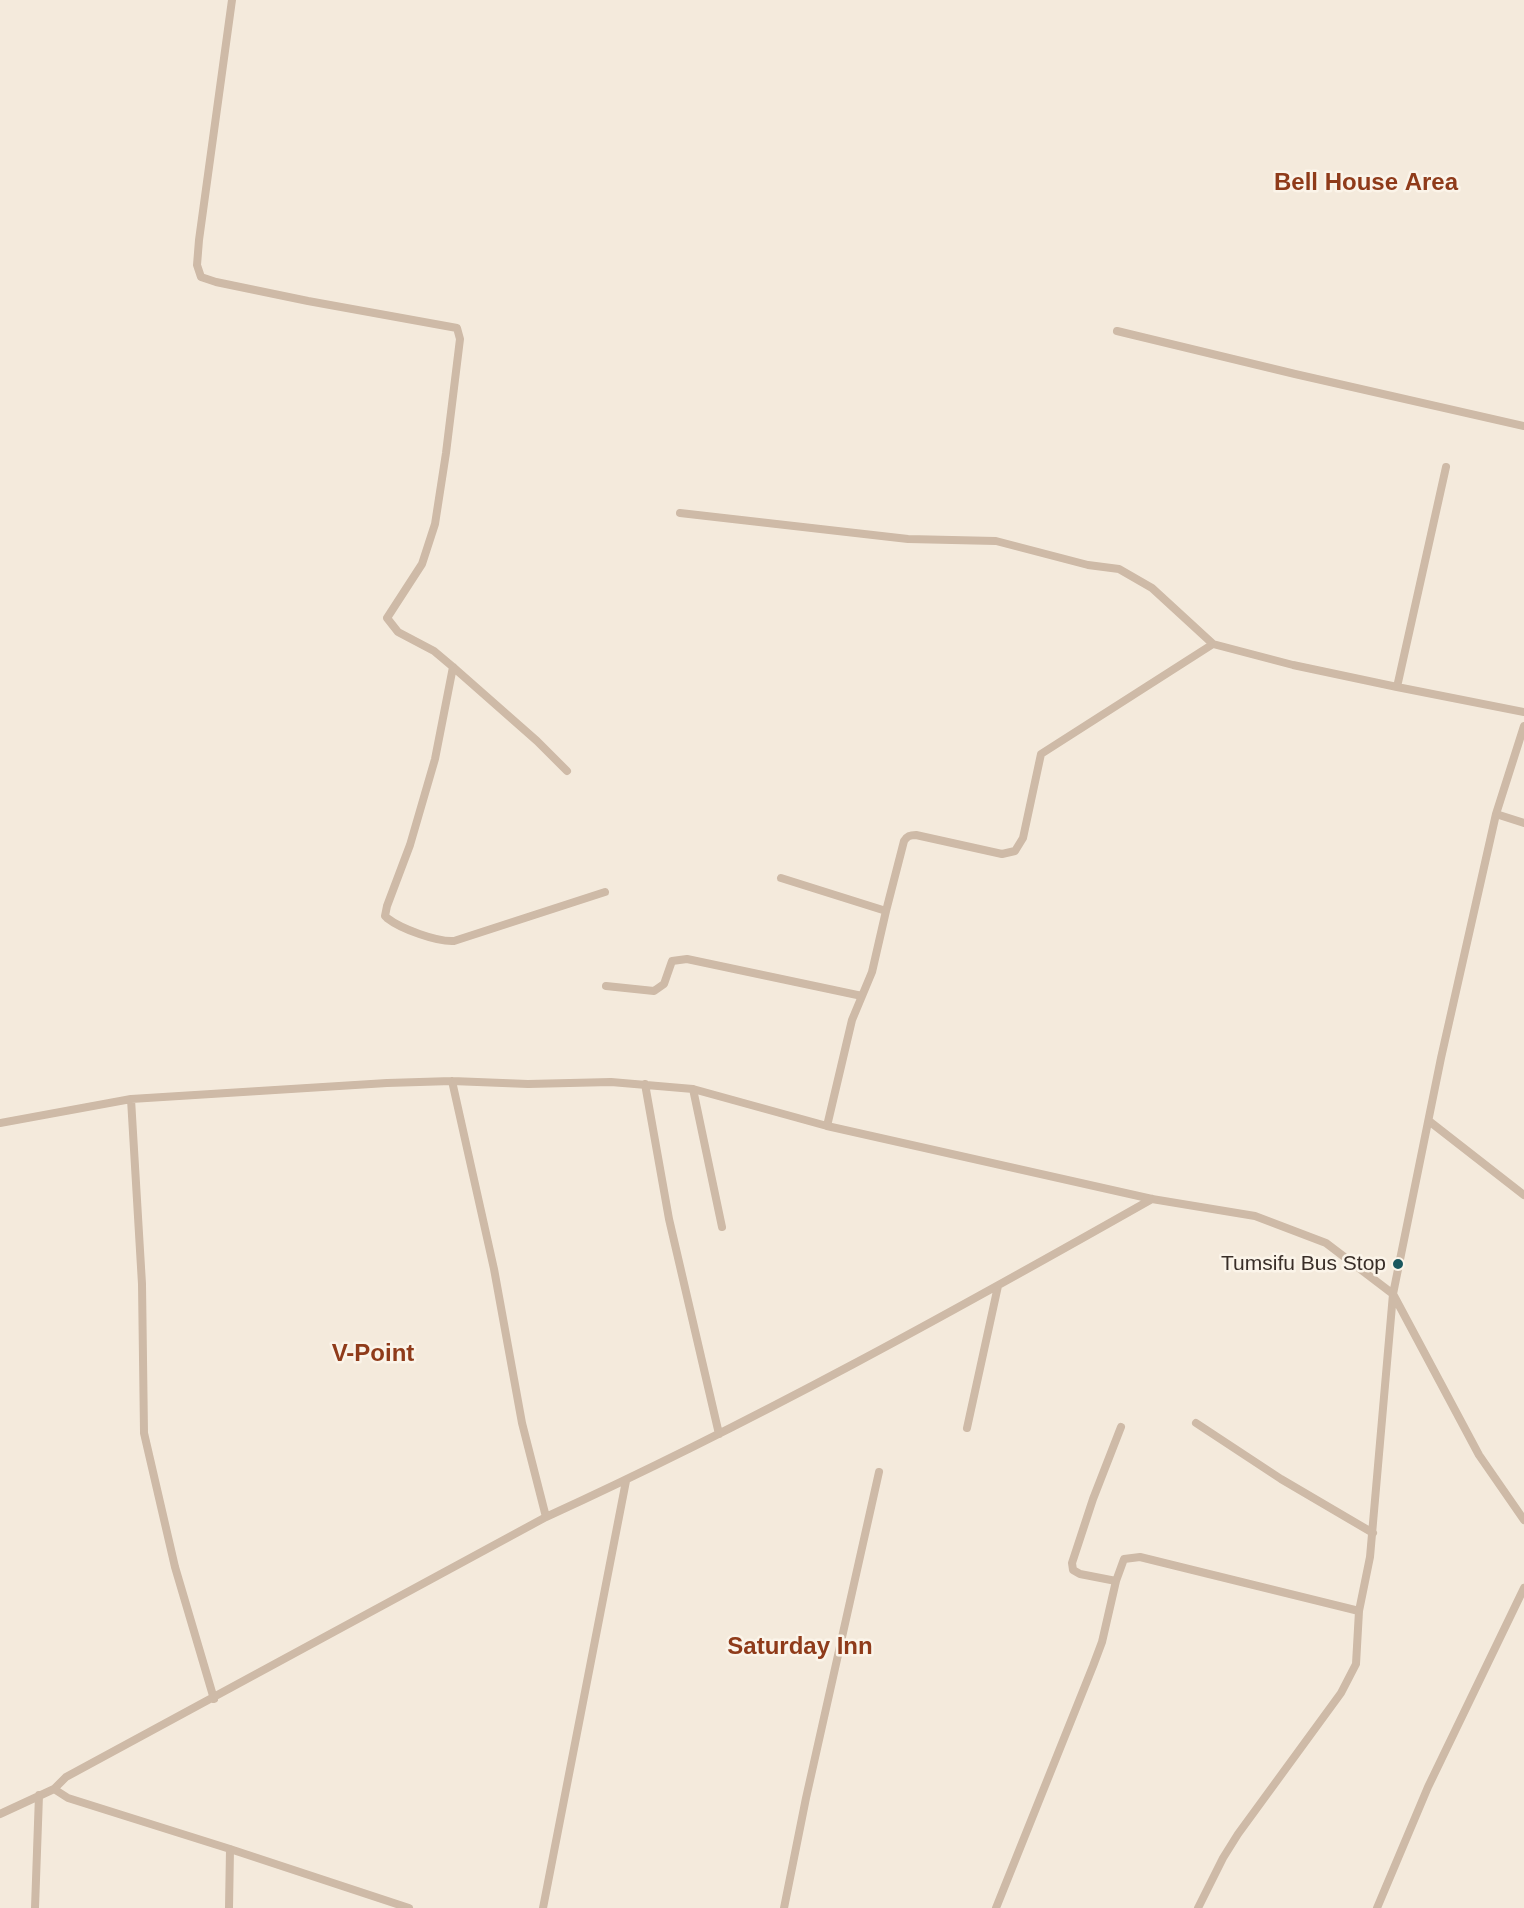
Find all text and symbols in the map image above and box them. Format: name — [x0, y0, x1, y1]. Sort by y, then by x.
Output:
district label: Bell House Area — [1274, 169, 1458, 197]
place label: Tumsifu Bus Stop — [1221, 1251, 1386, 1277]
marker: Tumsifu Bus Stop — [1391, 1257, 1405, 1271]
district label: V-Point — [332, 1340, 414, 1368]
district label: Saturday Inn — [727, 1633, 873, 1661]

